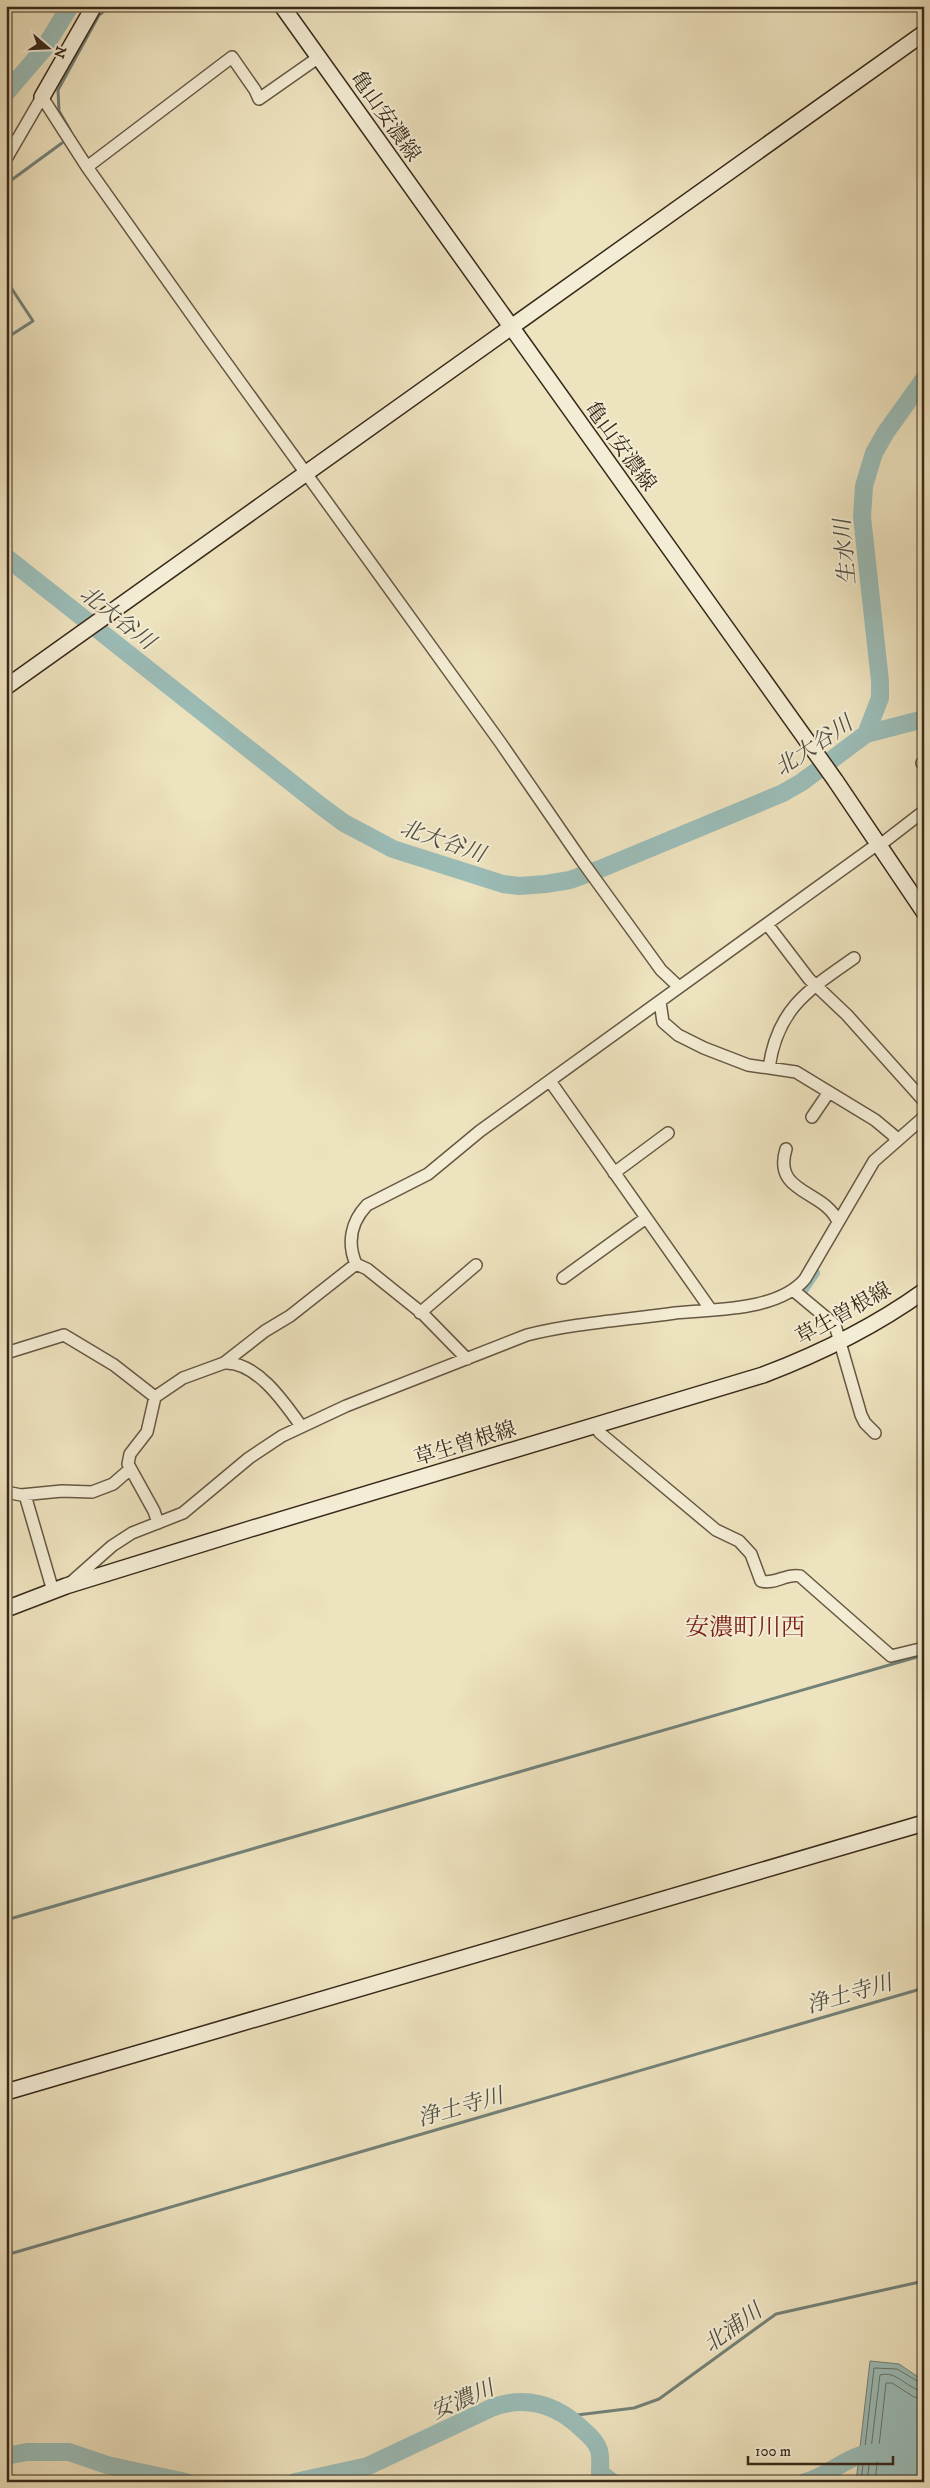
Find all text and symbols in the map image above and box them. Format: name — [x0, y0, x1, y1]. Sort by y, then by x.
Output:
north arrow — [22, 22, 72, 72]
text: N — [49, 44, 70, 61]
street label: 亀山安濃線 — [344, 66, 426, 167]
street label: 亀山安濃線 — [579, 396, 662, 497]
water label: 生水川 — [829, 516, 862, 586]
water label: 北大谷川 — [74, 580, 162, 657]
water label: 北大谷川 — [770, 709, 860, 782]
water label: 北大谷川 — [397, 814, 490, 869]
street label: 草生曽根線 — [791, 1277, 896, 1351]
street label: 草生曽根線 — [411, 1416, 519, 1472]
district label: 安濃町川西 — [685, 1613, 805, 1643]
water label: 浄土寺川 — [803, 1969, 897, 2020]
water label: 浄土寺川 — [414, 2082, 508, 2133]
water label: 北浦川 — [698, 2297, 769, 2359]
water label: 安濃川 — [427, 2374, 500, 2426]
scale bar — [748, 2433, 892, 2465]
text: 100 m — [755, 2442, 791, 2461]

